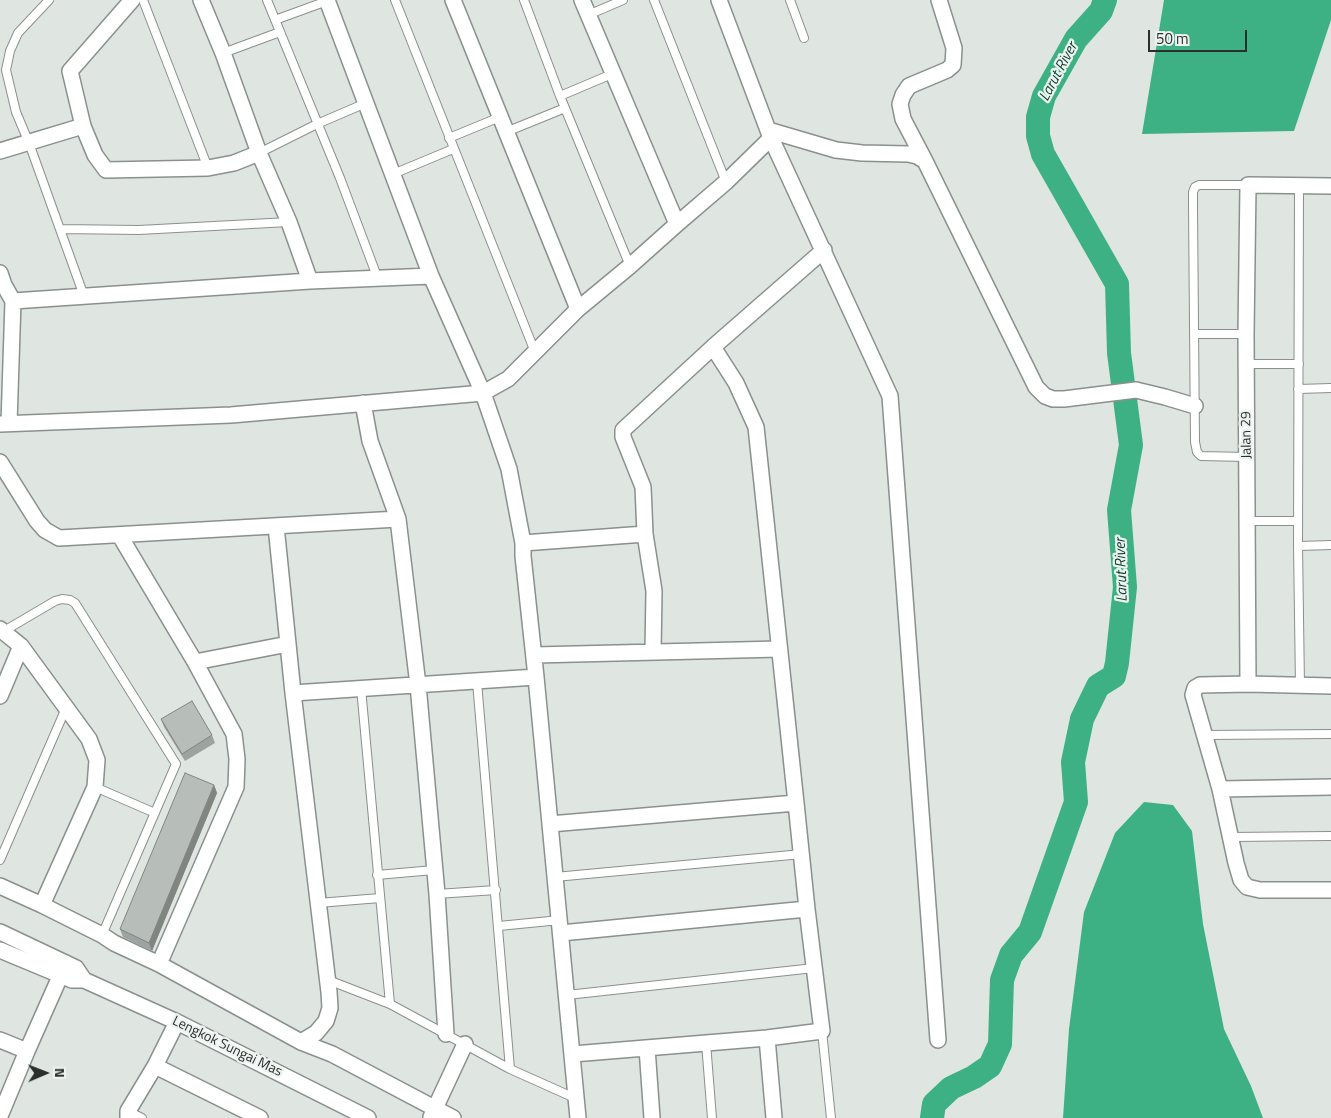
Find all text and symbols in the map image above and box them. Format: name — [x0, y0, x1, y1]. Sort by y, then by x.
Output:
scale bar — [1151, 20, 1250, 52]
text: 50 m — [1156, 27, 1189, 50]
water label: Larut River — [1036, 40, 1082, 104]
street label: Jalan 29 — [1238, 411, 1256, 459]
water label: Larut River — [1112, 538, 1132, 602]
street label: Lengkok Sungai Mas — [169, 1013, 285, 1081]
north arrow — [20, 1048, 70, 1098]
text: N — [50, 1068, 71, 1078]

